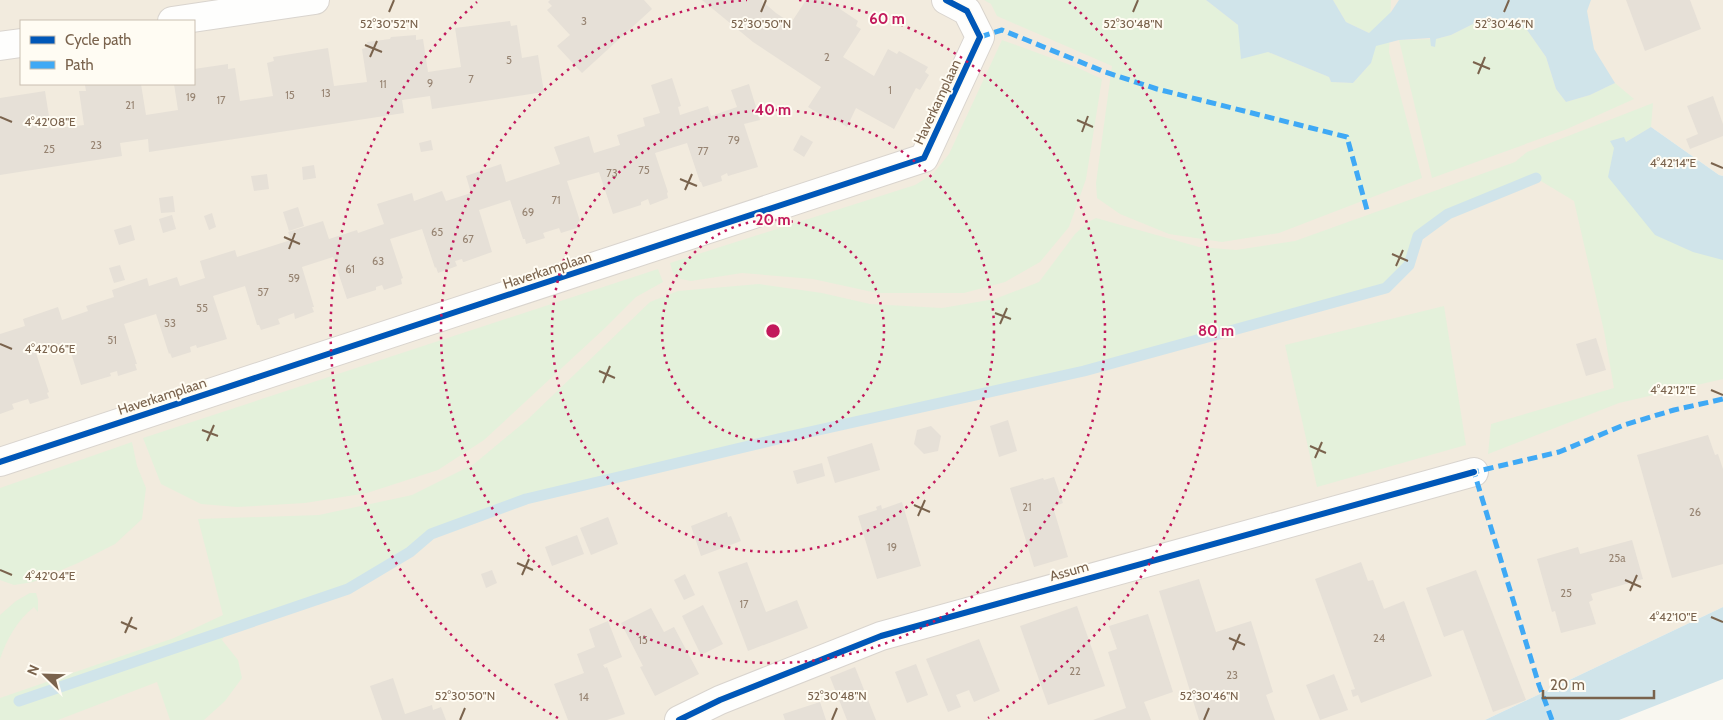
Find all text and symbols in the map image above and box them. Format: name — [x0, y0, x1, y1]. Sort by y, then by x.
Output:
text: 60 m — [869, 10, 905, 28]
house number: 3 — [581, 14, 587, 28]
text: 52°30'52"N — [360, 16, 418, 31]
text: 52°30'50"N — [731, 16, 791, 31]
text: 52°30'48"N — [1103, 16, 1163, 31]
text: 52°30'46"N — [1474, 16, 1534, 31]
legend — [20, 20, 195, 85]
text: Cycle path — [65, 31, 131, 49]
house number: 2 — [824, 50, 830, 64]
house number: 5 — [506, 53, 512, 67]
text: Path — [65, 56, 94, 74]
street label: Haverkamplaan — [909, 56, 965, 148]
house number: 7 — [468, 72, 474, 86]
house number: 9 — [427, 76, 433, 90]
house number: 11 — [379, 77, 387, 91]
house number: 1 — [888, 83, 892, 97]
house number: 13 — [321, 86, 331, 100]
house number: 15 — [285, 88, 295, 102]
house number: 19 — [186, 90, 196, 104]
house number: 17 — [216, 93, 226, 107]
house number: 21 — [125, 98, 135, 112]
text: 40 m — [755, 101, 791, 119]
text: 4°42'08"E — [24, 114, 76, 129]
house number: 79 — [728, 133, 740, 147]
house number: 23 — [90, 138, 102, 152]
house number: 25 — [43, 142, 55, 156]
house number: 77 — [697, 144, 709, 158]
text: 4°42'14"E — [1650, 155, 1697, 170]
house number: 75 — [638, 163, 650, 177]
house number: 73 — [606, 166, 618, 180]
house number: 71 — [551, 193, 561, 207]
house number: 69 — [522, 205, 534, 219]
text: 20 m — [756, 211, 790, 229]
house number: 65 — [431, 225, 443, 239]
house number: 67 — [462, 232, 474, 246]
street label: Haverkamplaan — [500, 247, 594, 293]
house number: 63 — [372, 254, 384, 268]
house number: 61 — [345, 262, 355, 276]
house number: 59 — [288, 271, 300, 285]
house number: 57 — [257, 285, 269, 299]
house number: 55 — [196, 301, 208, 315]
house number: 53 — [164, 316, 176, 330]
centre of rings — [764, 322, 782, 340]
text: 80 m — [1198, 322, 1234, 340]
house number: 51 — [107, 333, 117, 347]
text: 4°42'06"E — [25, 341, 76, 356]
street label: Haverkamplaan — [115, 373, 209, 419]
text: 4°42'12"E — [1650, 382, 1696, 397]
house number: 21 — [1022, 500, 1032, 514]
house number: 26 — [1689, 505, 1701, 519]
house number: 19 — [887, 540, 897, 554]
house number: 25a — [1609, 551, 1626, 565]
street label: Assum — [1047, 557, 1091, 585]
text: 4°42'04"E — [25, 568, 76, 583]
house number: 25 — [1560, 586, 1572, 600]
house number: 17 — [739, 597, 749, 611]
text: 4°42'10"E — [1649, 609, 1697, 624]
house number: 24 — [1373, 631, 1386, 645]
house number: 15 — [638, 633, 648, 647]
north arrow — [20, 650, 70, 700]
text: N — [23, 662, 43, 678]
house number: 22 — [1069, 664, 1081, 678]
house number: 23 — [1226, 668, 1238, 682]
scale bar — [1543, 668, 1654, 700]
text: 20 m — [1550, 676, 1585, 694]
text: 52°30'50"N — [435, 688, 495, 703]
text: 52°30'48"N — [807, 688, 867, 703]
text: 52°30'46"N — [1179, 688, 1239, 703]
house number: 14 — [579, 690, 590, 704]

